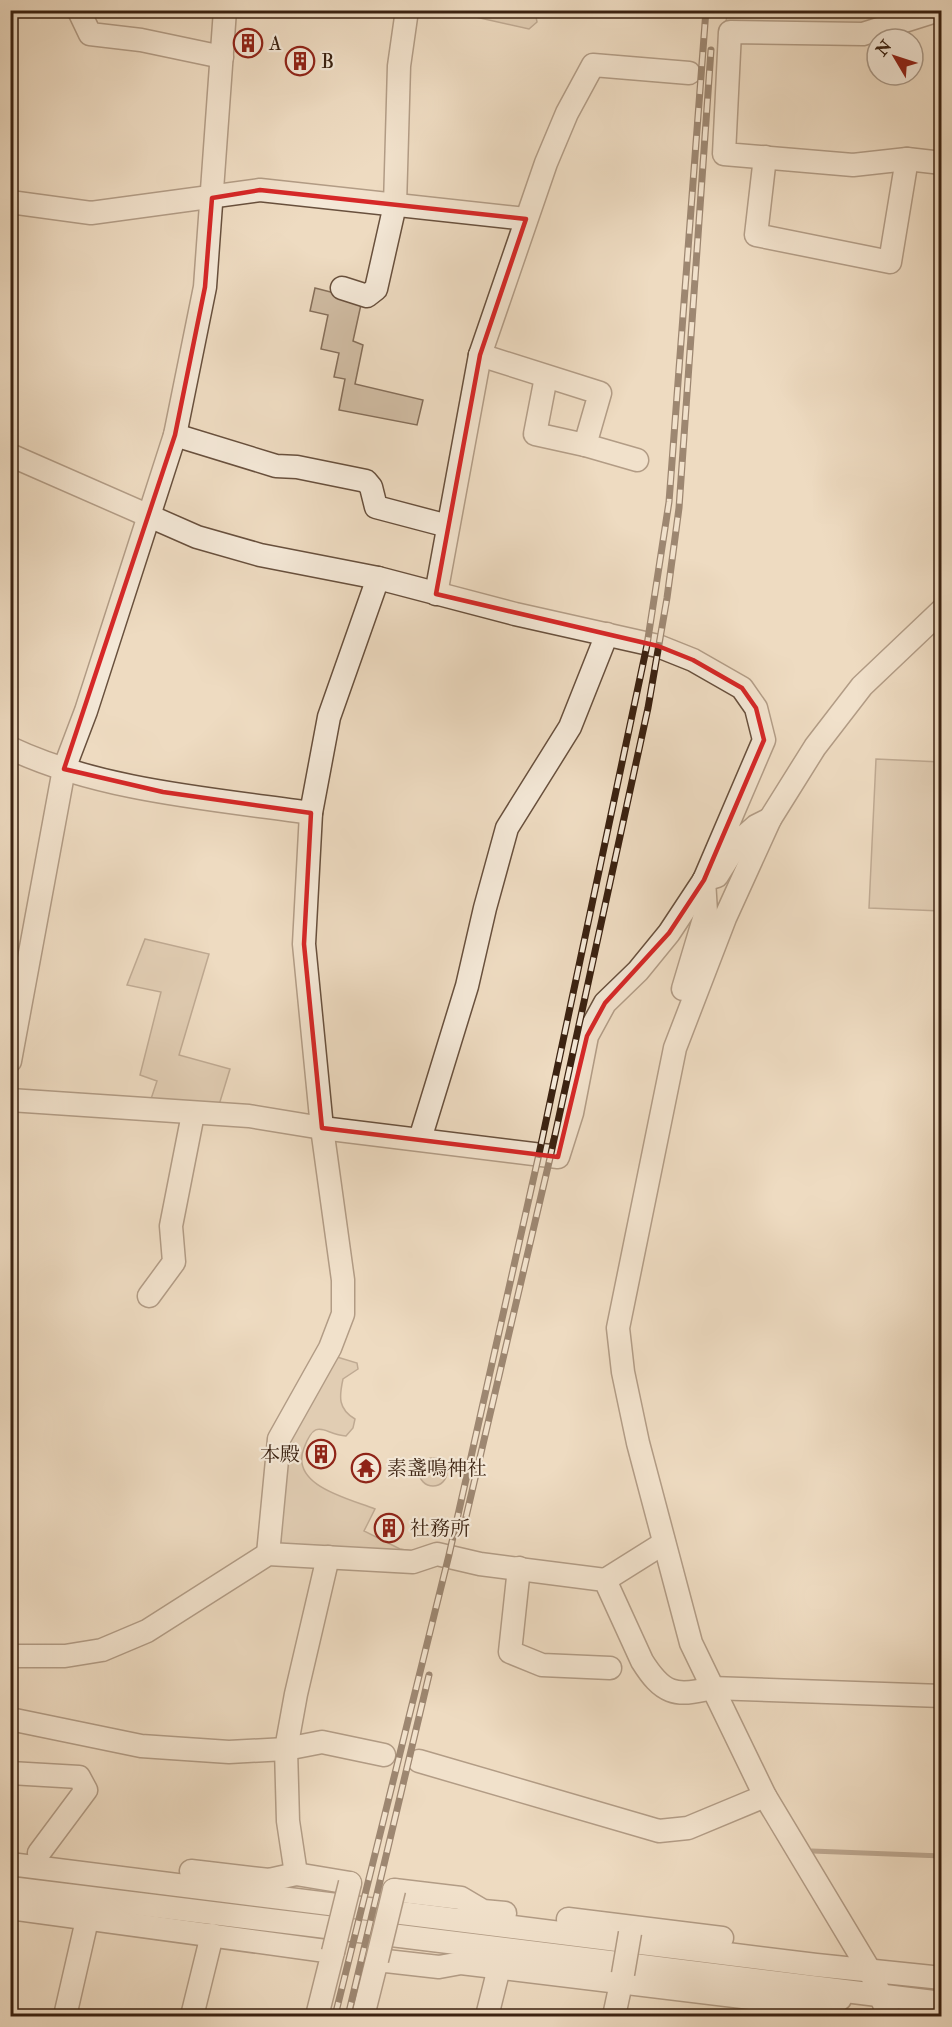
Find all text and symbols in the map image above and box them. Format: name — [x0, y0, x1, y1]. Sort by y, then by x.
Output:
building icon: A — [232, 27, 264, 59]
north arrow — [865, 27, 925, 87]
place label: A — [268, 31, 282, 56]
text: N — [871, 36, 897, 61]
building icon: B — [284, 45, 316, 77]
place label: B — [321, 49, 334, 74]
building icon: 本殿 — [305, 1438, 337, 1470]
place label: 本殿 — [260, 1442, 300, 1467]
temple icon: 素盞鳴神社 — [350, 1452, 382, 1484]
place label: 素盞鳴神社 — [387, 1456, 487, 1481]
building icon: 社務所 — [373, 1512, 405, 1544]
place label: 社務所 — [410, 1516, 470, 1541]

